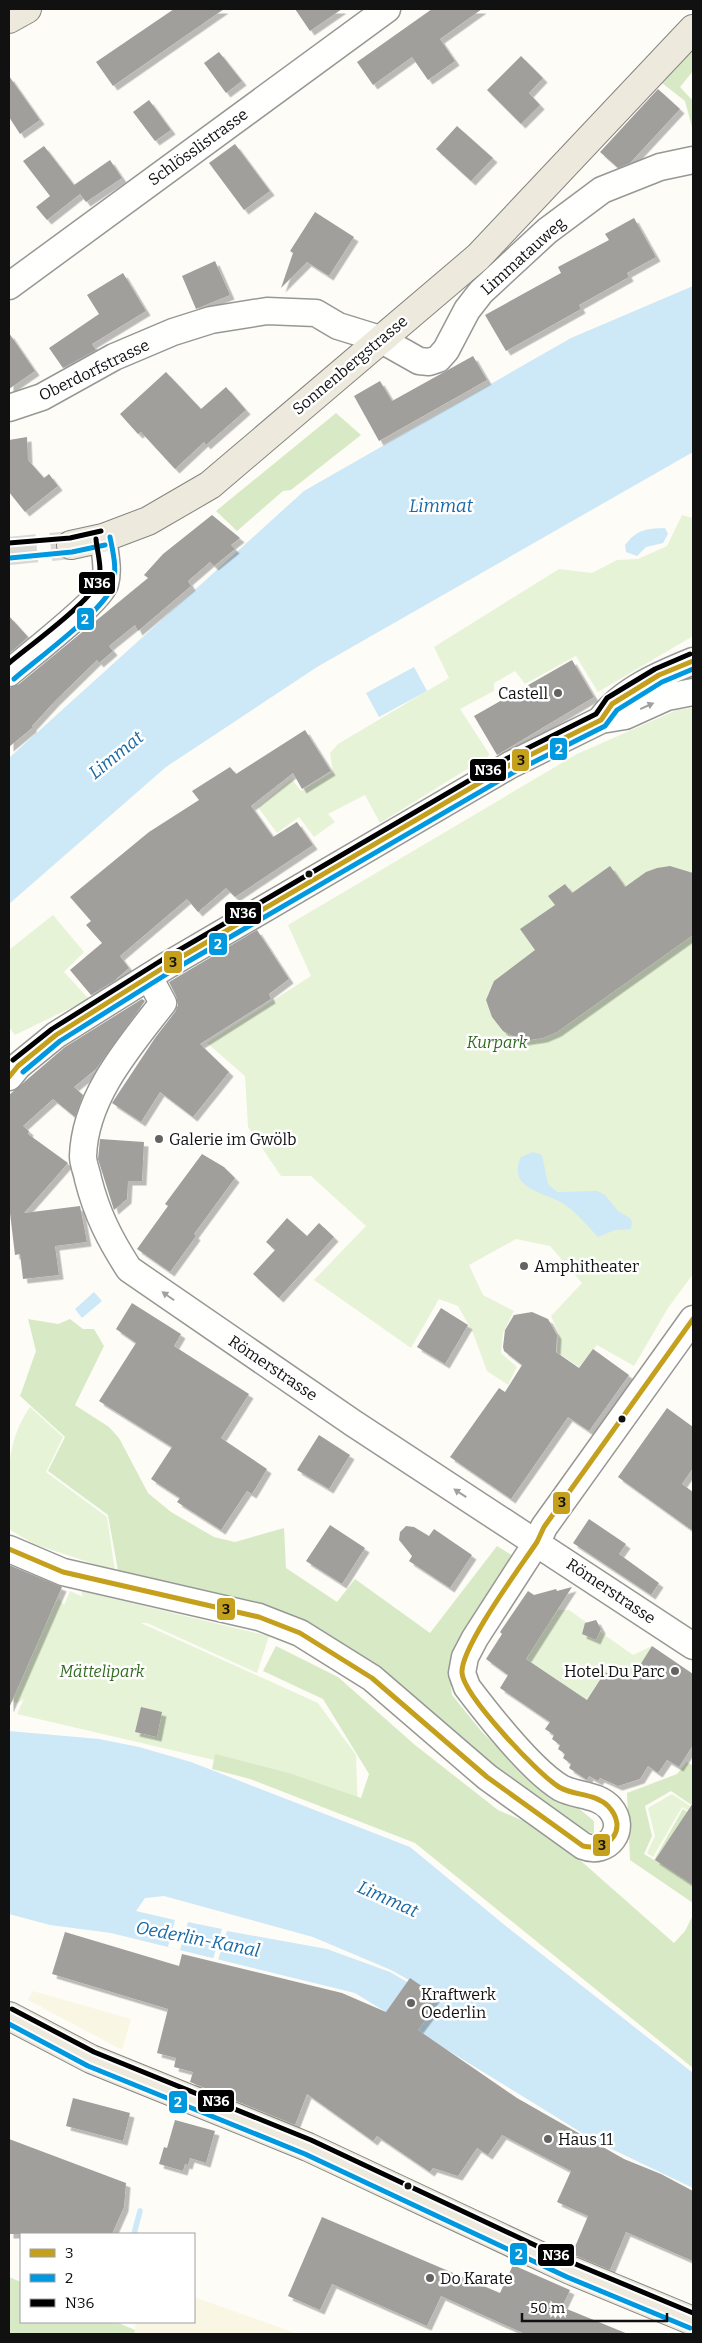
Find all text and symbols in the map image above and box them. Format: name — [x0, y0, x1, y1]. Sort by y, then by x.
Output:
street label: Schlösslistrasse — [144, 104, 252, 190]
street label: Limmatauweg — [477, 213, 569, 299]
street label: Sonnenbergstrasse — [289, 311, 411, 419]
street label: Oberdorfstrasse — [36, 335, 152, 405]
water label: Limmat — [409, 495, 474, 517]
line badge: N36 — [78, 571, 116, 595]
text: N36 — [83, 575, 111, 592]
line badge: 2 — [76, 607, 95, 631]
text: 2 — [81, 611, 89, 628]
place label: Castell — [498, 684, 548, 703]
marker: Castell — [552, 687, 564, 699]
one-way arrow — [640, 702, 654, 710]
water label: Limmat — [84, 726, 148, 784]
line badge: 2 — [549, 737, 568, 761]
text: 2 — [555, 741, 563, 758]
line badge: 3 — [511, 748, 530, 772]
text: 3 — [517, 752, 525, 769]
line badge: N36 — [469, 758, 507, 782]
text: N36 — [474, 762, 502, 779]
unlabelled marker — [304, 869, 314, 879]
line badge: N36 — [224, 901, 262, 925]
text: N36 — [229, 905, 257, 922]
line badge: 2 — [208, 932, 228, 956]
text: 2 — [214, 936, 222, 953]
line badge: 3 — [163, 950, 183, 974]
text: 3 — [169, 954, 177, 971]
park label: Kurpark — [467, 1033, 528, 1052]
place label: Galerie im Gwölb — [169, 1130, 296, 1149]
marker: Galerie im Gwölb — [153, 1133, 165, 1145]
place label: Amphitheater — [534, 1257, 639, 1276]
marker: Amphitheater — [518, 1260, 530, 1272]
one-way arrow — [161, 1291, 175, 1301]
street label: Römerstrasse — [225, 1331, 321, 1405]
unlabelled marker — [617, 1414, 627, 1424]
one-way arrow — [454, 1488, 467, 1498]
line badge: 3 — [552, 1491, 571, 1515]
text: 3 — [558, 1494, 566, 1511]
street label: Römerstrasse — [563, 1554, 659, 1628]
line badge: 3 — [216, 1597, 236, 1621]
text: 3 — [222, 1601, 230, 1618]
park label: Mättelipark — [60, 1662, 145, 1681]
place label: Hotel Du Parc — [564, 1662, 665, 1681]
marker: Hotel Du Parc — [669, 1665, 681, 1677]
line badge: 3 — [592, 1833, 611, 1857]
text: 3 — [598, 1837, 606, 1854]
water label: Limmat — [354, 1876, 422, 1922]
water label: Oederlin-Kanal — [134, 1916, 262, 1962]
place label: Kraftwerk Oederlin — [421, 1985, 496, 2022]
marker: Kraftwerk Oederlin — [405, 1997, 417, 2009]
line badge: N36 — [197, 2089, 235, 2113]
line badge: 2 — [168, 2090, 188, 2114]
text: N36 — [202, 2093, 230, 2110]
text: 2 — [174, 2094, 182, 2111]
place label: Haus 11 — [558, 2130, 613, 2149]
marker: Haus 11 — [542, 2133, 554, 2145]
unlabelled marker — [403, 2181, 413, 2191]
legend — [20, 2233, 195, 2323]
line badge: 2 — [509, 2242, 528, 2266]
line badge: N36 — [537, 2243, 575, 2267]
text: 3 — [65, 2244, 74, 2262]
text: 2 — [515, 2246, 523, 2263]
text: N36 — [542, 2247, 570, 2264]
text: 2 — [65, 2269, 73, 2287]
place label: Do Karate — [440, 2269, 513, 2288]
marker: Do Karate — [424, 2272, 436, 2284]
scale bar — [522, 2290, 667, 2322]
text: N36 — [65, 2294, 94, 2312]
text: 50 m — [530, 2299, 566, 2317]

